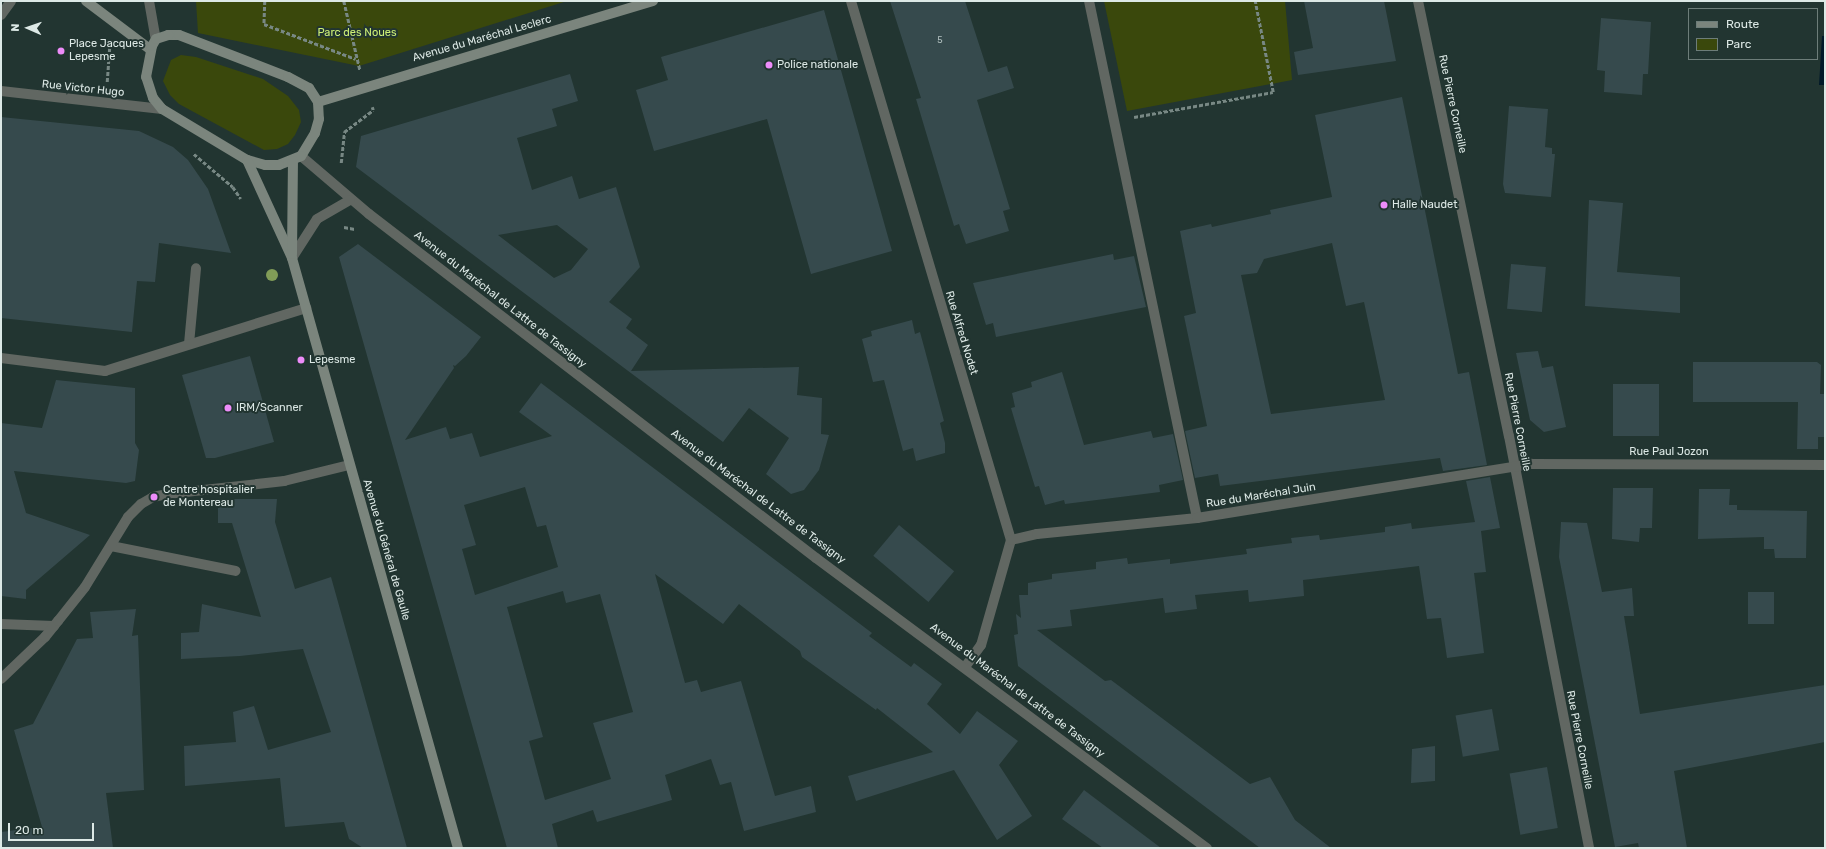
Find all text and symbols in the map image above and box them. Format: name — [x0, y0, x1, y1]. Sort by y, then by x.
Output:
north arrow — [8, 8, 48, 48]
legend — [1688, 8, 1818, 60]
street label: Avenue du Maréchal Leclerc — [411, 13, 553, 65]
text: Route — [1726, 17, 1759, 31]
text: N — [9, 23, 22, 32]
park label: Parc des Noues — [317, 26, 397, 40]
house number: 5 — [937, 35, 943, 45]
text: Parc — [1726, 37, 1751, 51]
place label: Place Jacques Lepesme — [69, 38, 144, 64]
marker: Place Jacques Lepesme — [56, 46, 66, 56]
street label: Rue Pierre Corneille — [1435, 53, 1469, 155]
place label: Police nationale — [777, 58, 858, 72]
marker: Police nationale — [764, 60, 774, 70]
street label: Rue Victor Hugo — [41, 78, 125, 100]
place label: Halle Naudet — [1392, 198, 1457, 212]
marker: Halle Naudet — [1379, 200, 1389, 210]
street label: Avenue du Maréchal de Lattre de Tassigny — [411, 229, 589, 371]
street label: Rue Alfred Nodet — [942, 289, 980, 377]
place label: Lepesme — [309, 353, 356, 367]
marker: Lepesme — [296, 355, 306, 365]
street label: Rue Pierre Corneille — [1501, 371, 1533, 473]
place label: IRM/Scanner — [236, 401, 303, 415]
marker: IRM/Scanner — [223, 403, 233, 413]
street label: Avenue du Maréchal de Lattre de Tassigny — [668, 427, 848, 567]
street label: Rue Paul Jozon — [1629, 445, 1709, 459]
street label: Avenue du Général de Gaulle — [360, 478, 412, 622]
street label: Rue du Maréchal Juin — [1205, 481, 1317, 511]
place label: Centre hospitalier de Montereau — [163, 484, 254, 510]
marker: Centre hospitalier de Montereau — [148, 491, 160, 503]
street label: Avenue du Maréchal de Lattre de Tassigny — [927, 621, 1107, 761]
street label: Rue Pierre Corneille — [1563, 689, 1595, 791]
scale bar — [10, 815, 96, 841]
text: 20 m — [15, 823, 43, 837]

